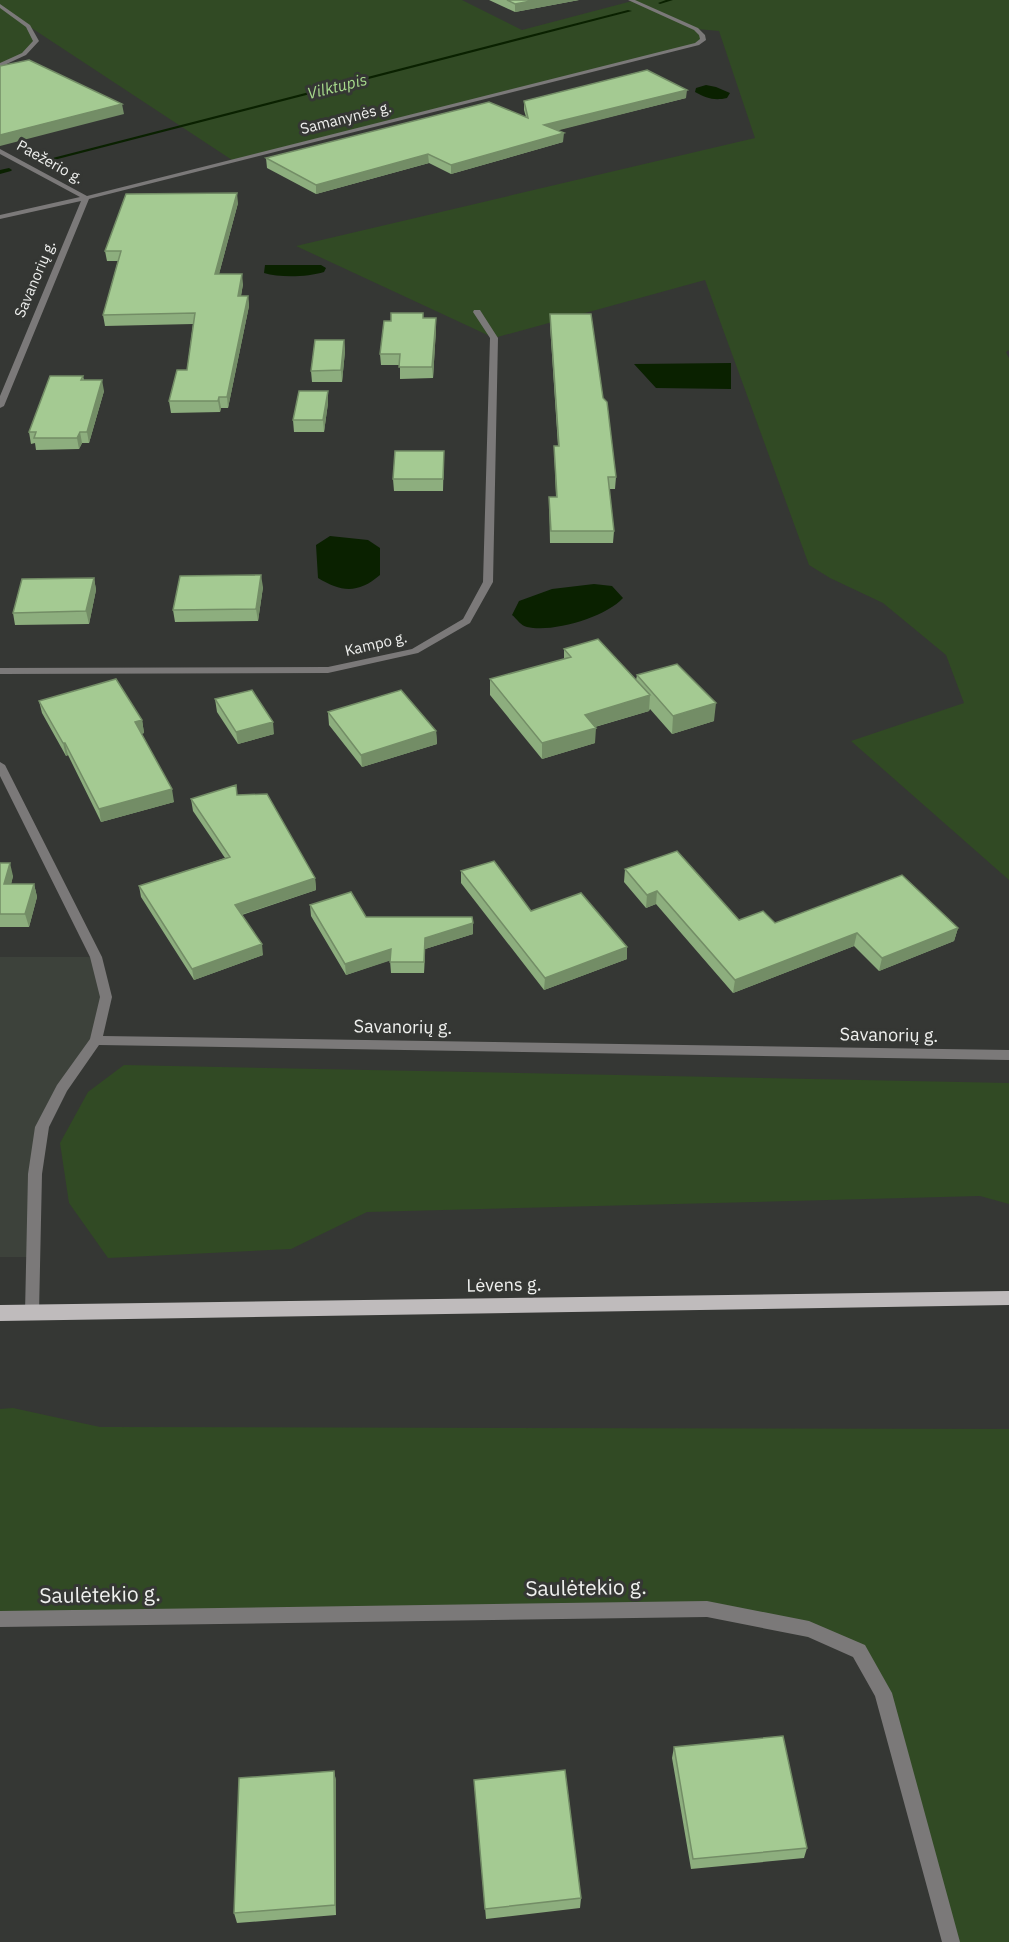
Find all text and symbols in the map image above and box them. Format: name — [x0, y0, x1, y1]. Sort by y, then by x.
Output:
water label: Vilktupis — [305, 69, 369, 103]
street label: Samanynės g. — [298, 97, 394, 138]
street label: Paežerio g. — [13, 135, 87, 188]
street label: Savanorių g. — [10, 237, 59, 320]
street label: Kampo g. — [343, 627, 409, 660]
street label: Savanorių g. — [353, 1014, 453, 1039]
street label: Savanorių g. — [839, 1022, 939, 1047]
street label: Lėvens g. — [466, 1272, 542, 1297]
street label: Saulėtekio g. — [525, 1572, 647, 1602]
street label: Saulėtekio g. — [39, 1579, 161, 1609]

